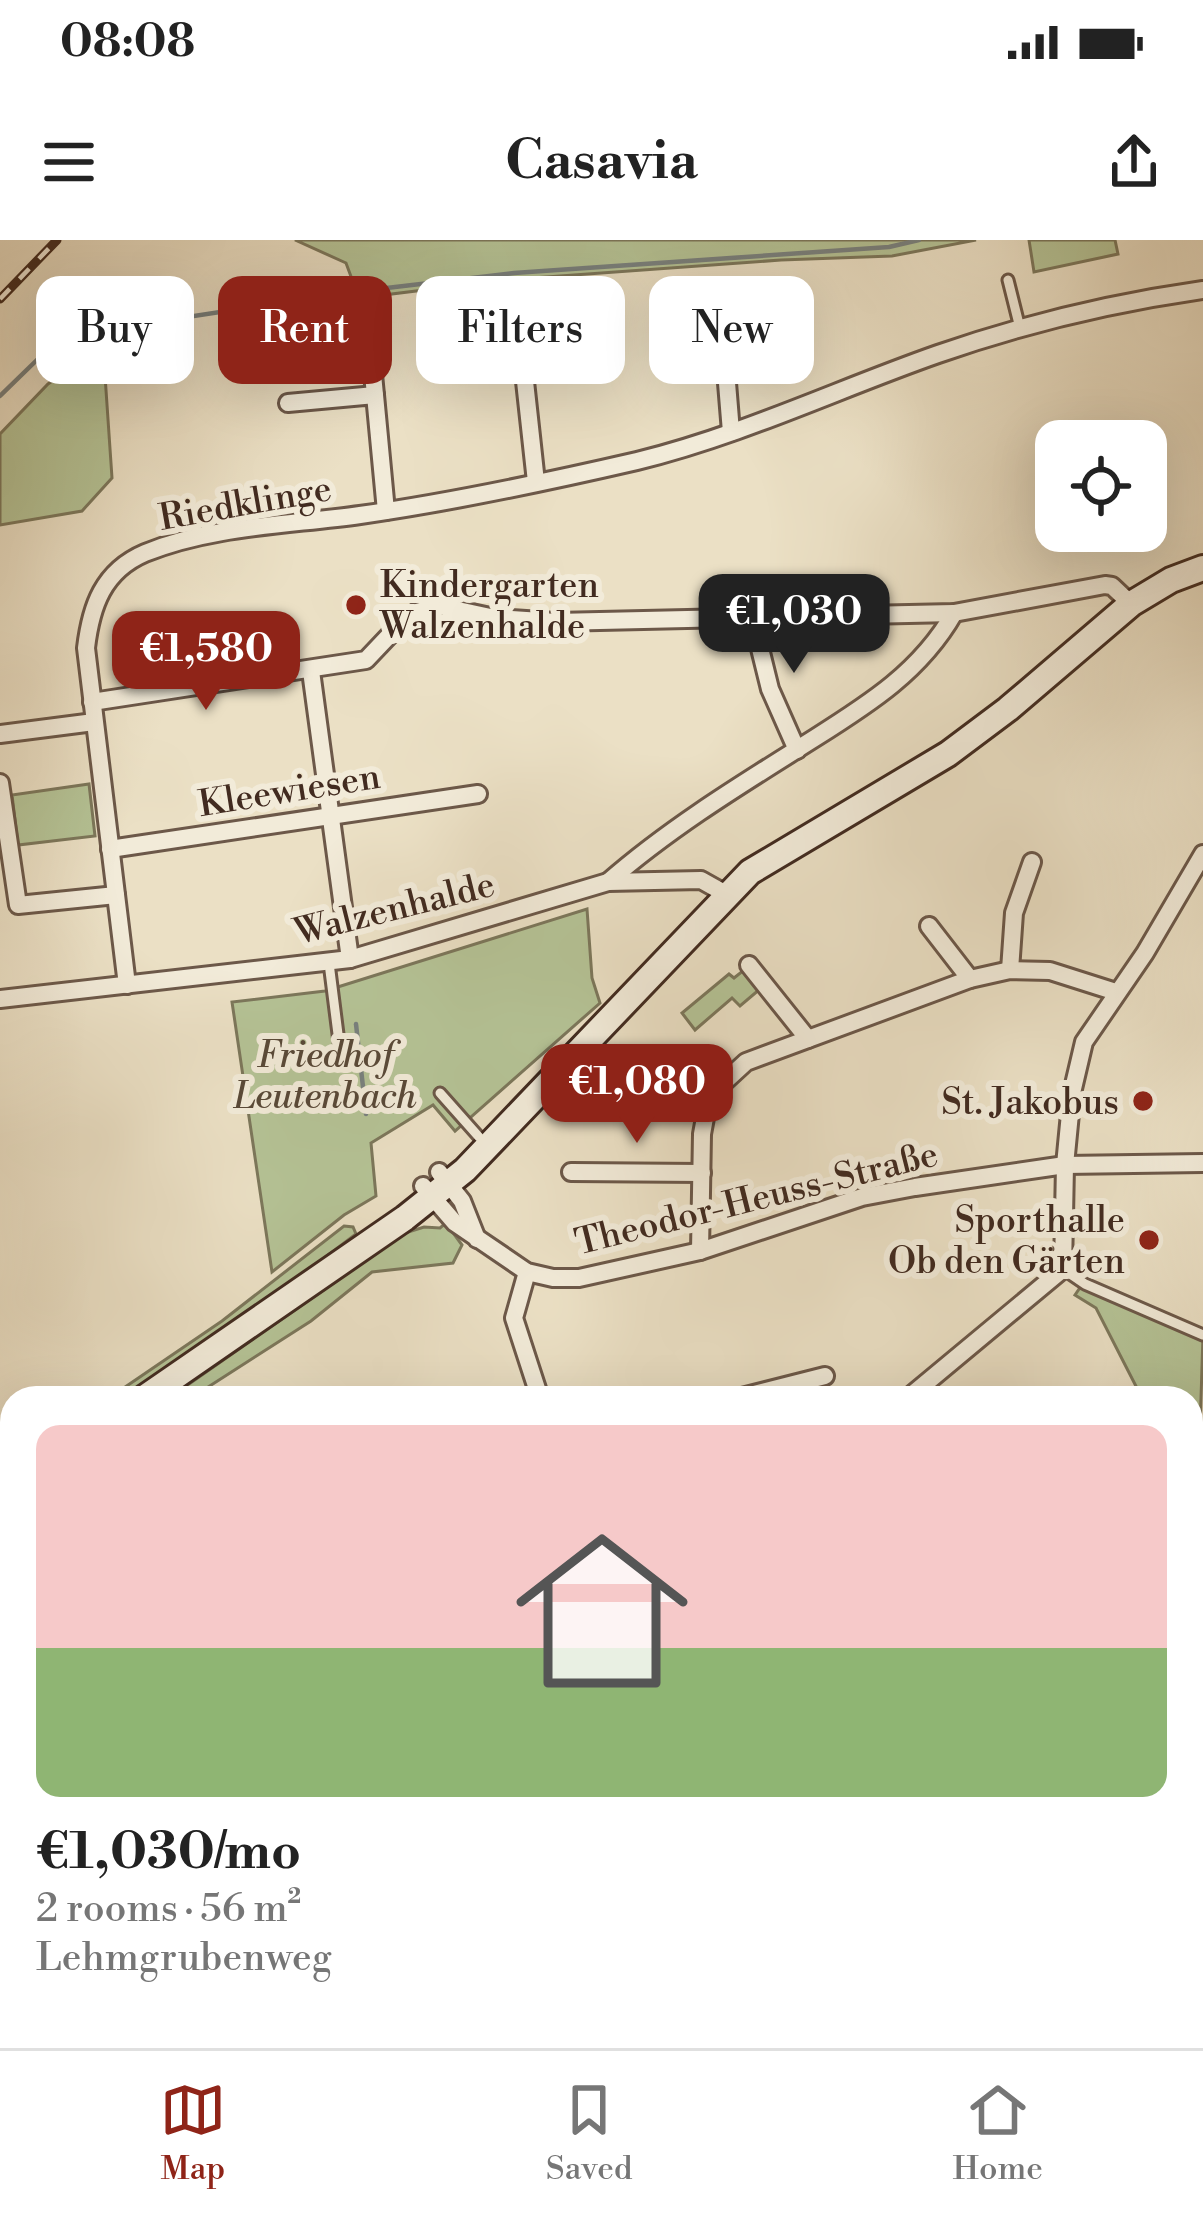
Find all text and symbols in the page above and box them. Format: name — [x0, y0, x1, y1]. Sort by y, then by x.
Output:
text: 08:08 — [60, 14, 195, 71]
text: Casavia — [505, 128, 698, 196]
icon: menu — [36, 129, 102, 195]
icon: share — [1101, 129, 1167, 195]
chip: Buy — [36, 276, 194, 384]
chip: Rent — [218, 276, 392, 384]
chip: Filters — [416, 276, 625, 384]
chip: New — [649, 276, 814, 384]
map controls — [1035, 420, 1167, 552]
button: locate — [1035, 420, 1167, 552]
street label: Riedklinge — [156, 467, 335, 542]
place label: Kindergarten Walzenhalde — [379, 564, 599, 650]
pin: €1,030 — [696, 574, 892, 676]
text: €1,030 — [726, 588, 862, 637]
marker: Kindergarten Walzenhalde — [343, 592, 369, 618]
pin: €1,580 — [108, 611, 304, 713]
text: €1,580 — [139, 625, 273, 674]
street label: Kleewiesen — [195, 755, 383, 828]
street label: Walzenhalde — [289, 863, 500, 956]
park label: Friedhof Leutenbach — [233, 1034, 417, 1120]
pin: €1,080 — [539, 1044, 735, 1146]
text: €1,080 — [568, 1058, 706, 1107]
place label: St. Jakobus — [941, 1081, 1119, 1126]
marker: St. Jakobus — [1130, 1088, 1156, 1114]
street label: Theodor-Heuss-Straße — [570, 1133, 943, 1266]
place label: Sporthalle Ob den Gärten — [888, 1199, 1125, 1285]
marker: Sporthalle Ob den Gärten — [1136, 1227, 1162, 1253]
icon: home — [494, 1503, 710, 1719]
text: €1,030/mo — [36, 1821, 301, 1885]
text: 2 rooms · 56 m² — [36, 1885, 301, 1934]
text: Lehmgrubenweg — [36, 1934, 332, 1983]
tab: Map — [160, 2077, 226, 2190]
tab: Saved — [546, 2077, 633, 2190]
tab: Home — [952, 2077, 1043, 2190]

